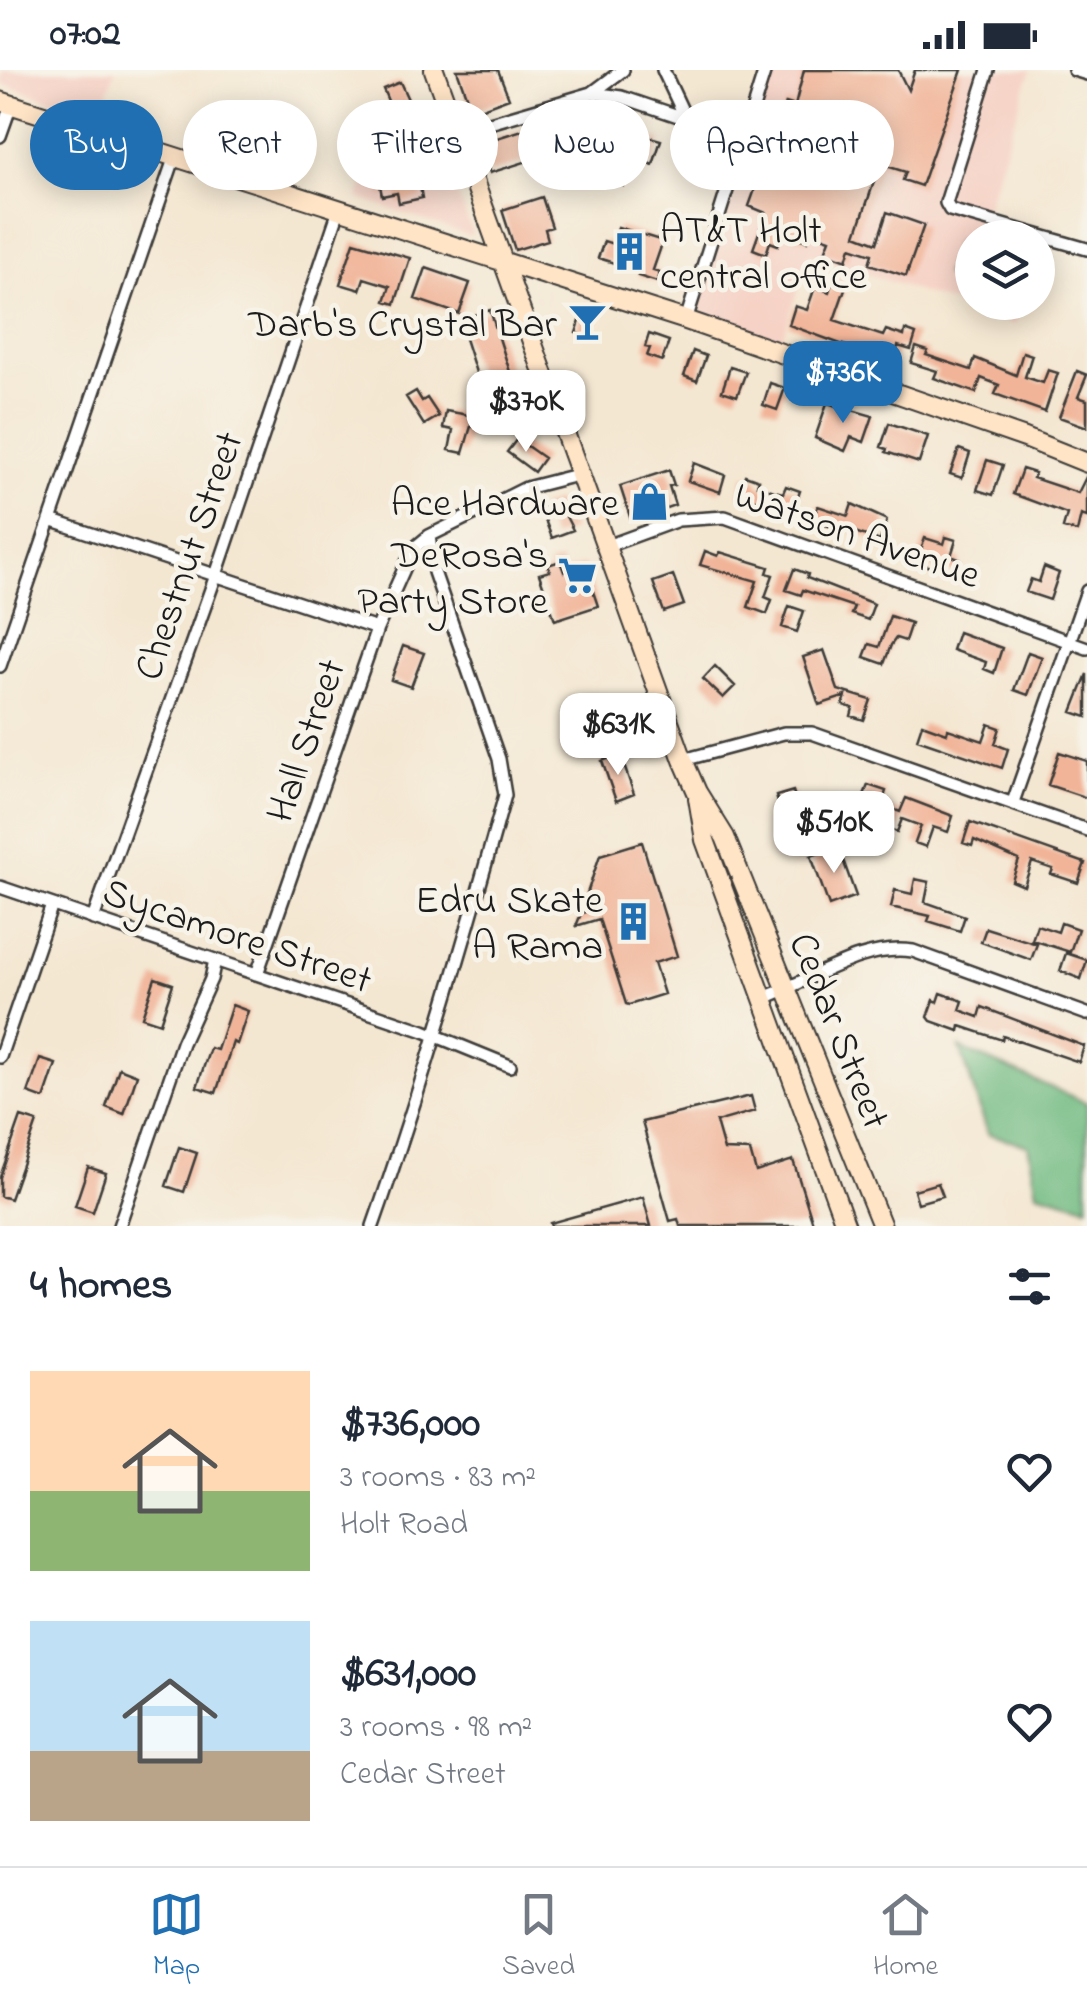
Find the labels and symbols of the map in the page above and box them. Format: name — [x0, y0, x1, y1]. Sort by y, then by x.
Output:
place label: AT&T Holt central office — [660, 203, 867, 308]
building icon: AT&T Holt central office — [609, 230, 651, 272]
place label: Darb's Crystal Bar — [247, 297, 558, 356]
bar icon: Darb's Crystal Bar — [566, 301, 608, 343]
pin: $736K — [773, 341, 913, 426]
pin: $370K — [456, 370, 596, 455]
street label: Chestnut Street — [121, 424, 261, 689]
street label: Watson Avenue — [726, 468, 987, 607]
place label: Ace Hardware — [391, 476, 619, 535]
shop icon: Ace Hardware — [628, 480, 670, 522]
place label: DeRosa's Party Store — [357, 528, 548, 633]
supermarket icon: DeRosa's Party Store — [557, 555, 599, 597]
street label: Hall Street — [253, 652, 364, 831]
pin: $631K — [548, 693, 688, 778]
pin: $510K — [764, 791, 904, 876]
street label: Sycamore Street — [94, 865, 379, 1012]
place label: Edru Skate A Rama — [415, 873, 603, 978]
building icon: Edru Skate A Rama — [612, 900, 654, 942]
street label: Cedar Street — [771, 925, 903, 1139]

